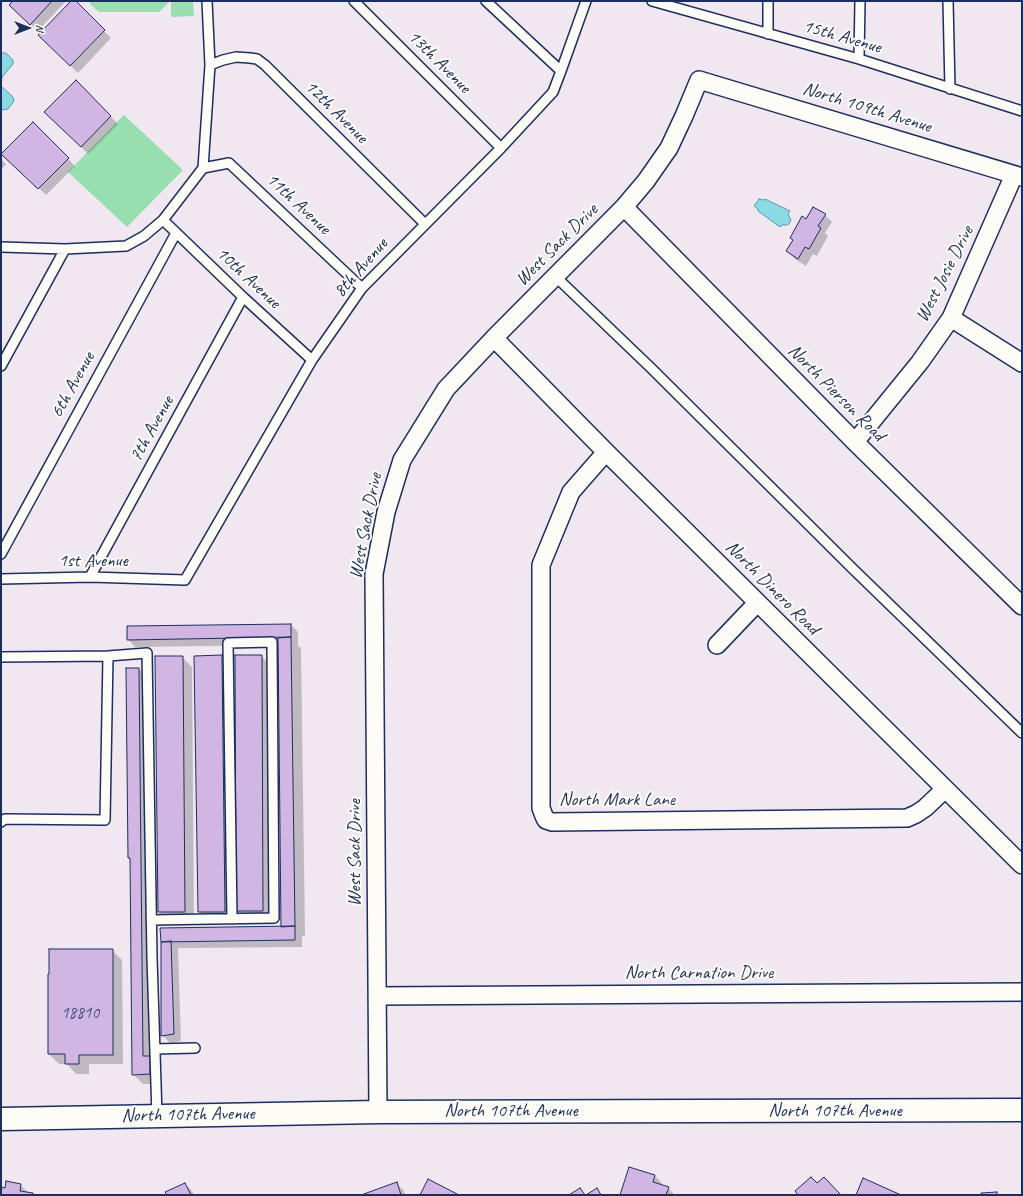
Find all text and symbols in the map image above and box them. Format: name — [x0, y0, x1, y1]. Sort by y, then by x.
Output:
north arrow — [8, 8, 48, 48]
street label: 15th Avenue — [800, 15, 884, 59]
text: N — [33, 25, 47, 31]
street label: 13th Avenue — [403, 26, 475, 98]
street label: 12th Avenue — [300, 76, 372, 148]
street label: North 109th Avenue — [800, 78, 934, 138]
street label: 11th Avenue — [261, 168, 335, 240]
street label: West Sack Drive — [511, 199, 603, 291]
street label: West Josie Drive — [911, 222, 979, 326]
street label: 8th Avenue — [329, 233, 393, 303]
street label: 10th Avenue — [211, 242, 285, 314]
street label: North Pierson Road — [783, 340, 889, 446]
street label: 6th Avenue — [46, 348, 100, 422]
street label: 7th Avenue — [125, 392, 179, 466]
street label: West Sack Drive — [345, 471, 387, 581]
street label: North Dinero Road — [720, 536, 824, 640]
street label: 1st Avenue — [58, 550, 128, 572]
street label: North Mark Lane — [559, 789, 675, 811]
street label: West Sack Drive — [344, 799, 366, 907]
street label: North Carnation Drive — [625, 962, 773, 984]
house number: 18810 — [61, 1004, 99, 1024]
street label: North 107th Avenue — [444, 1100, 578, 1122]
street label: North 107th Avenue — [768, 1100, 902, 1122]
street label: North 107th Avenue — [121, 1102, 255, 1128]

